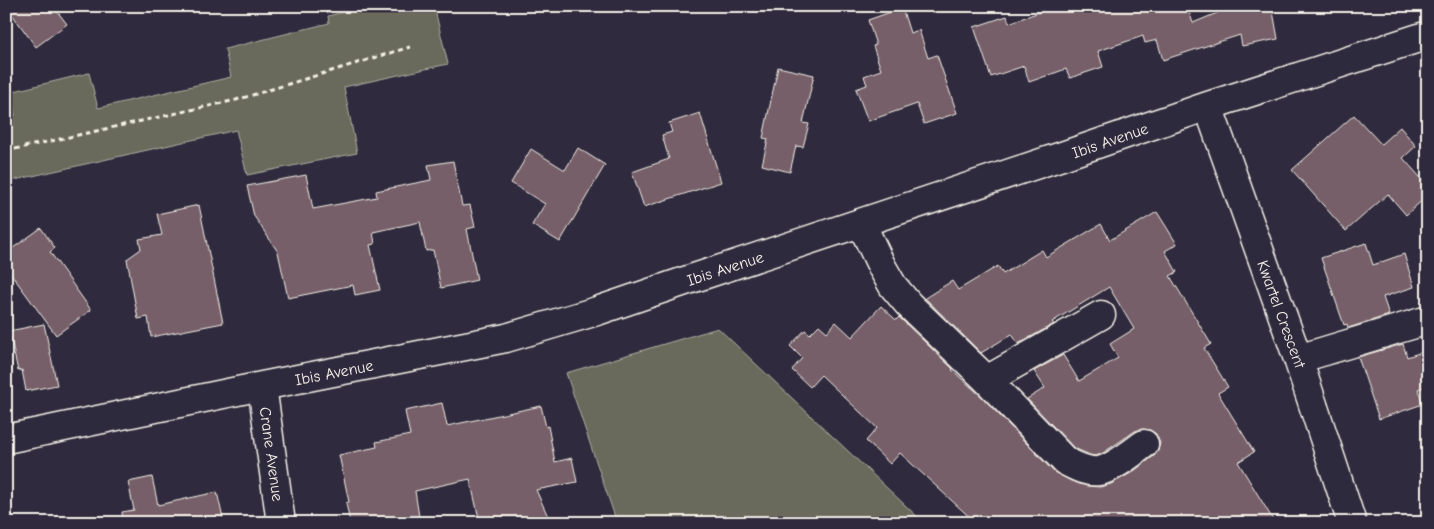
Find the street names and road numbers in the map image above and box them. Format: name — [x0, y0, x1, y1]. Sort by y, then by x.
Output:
street label: Ibis Avenue — [1070, 120, 1151, 162]
street label: Ibis Avenue — [685, 248, 766, 290]
street label: Kwartel Crescent — [1253, 258, 1309, 371]
street label: Ibis Avenue — [294, 357, 375, 389]
street label: Crane Avenue — [255, 406, 287, 502]

